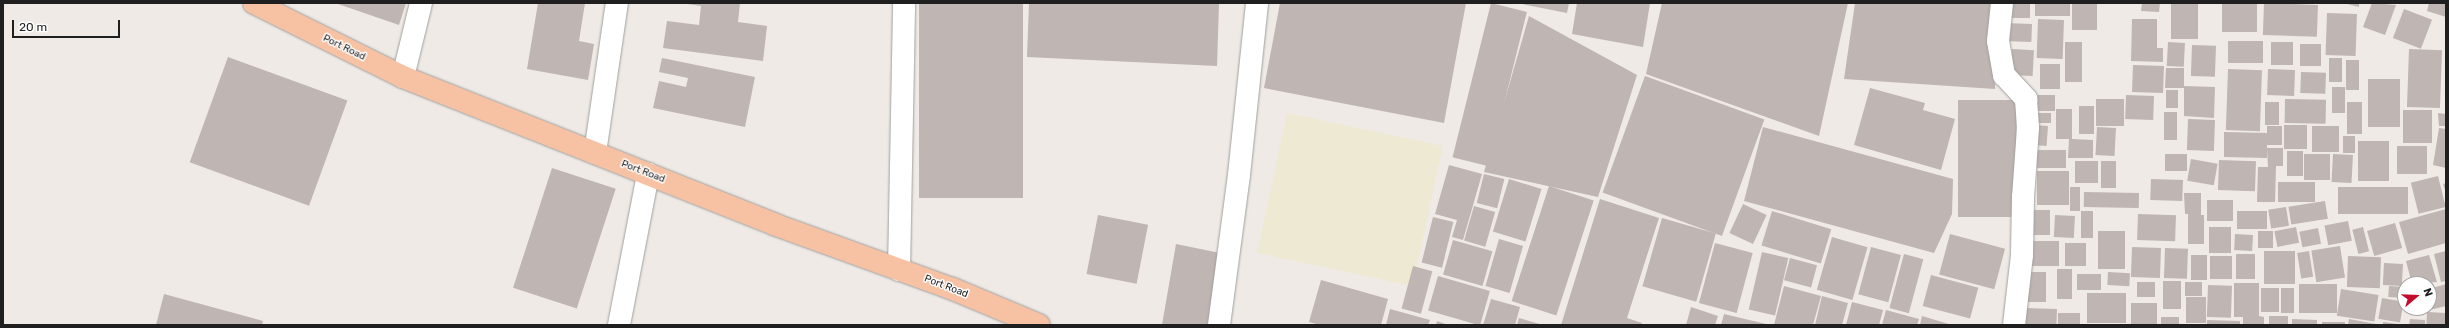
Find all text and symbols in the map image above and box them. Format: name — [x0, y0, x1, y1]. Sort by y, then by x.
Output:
scale bar — [14, 12, 122, 38]
text: 20 m — [19, 20, 47, 34]
street label: Port Road — [321, 33, 367, 63]
street label: Port Road — [619, 158, 667, 186]
street label: Port Road — [922, 273, 970, 301]
north arrow — [2397, 276, 2437, 316]
text: N — [2420, 286, 2435, 298]

